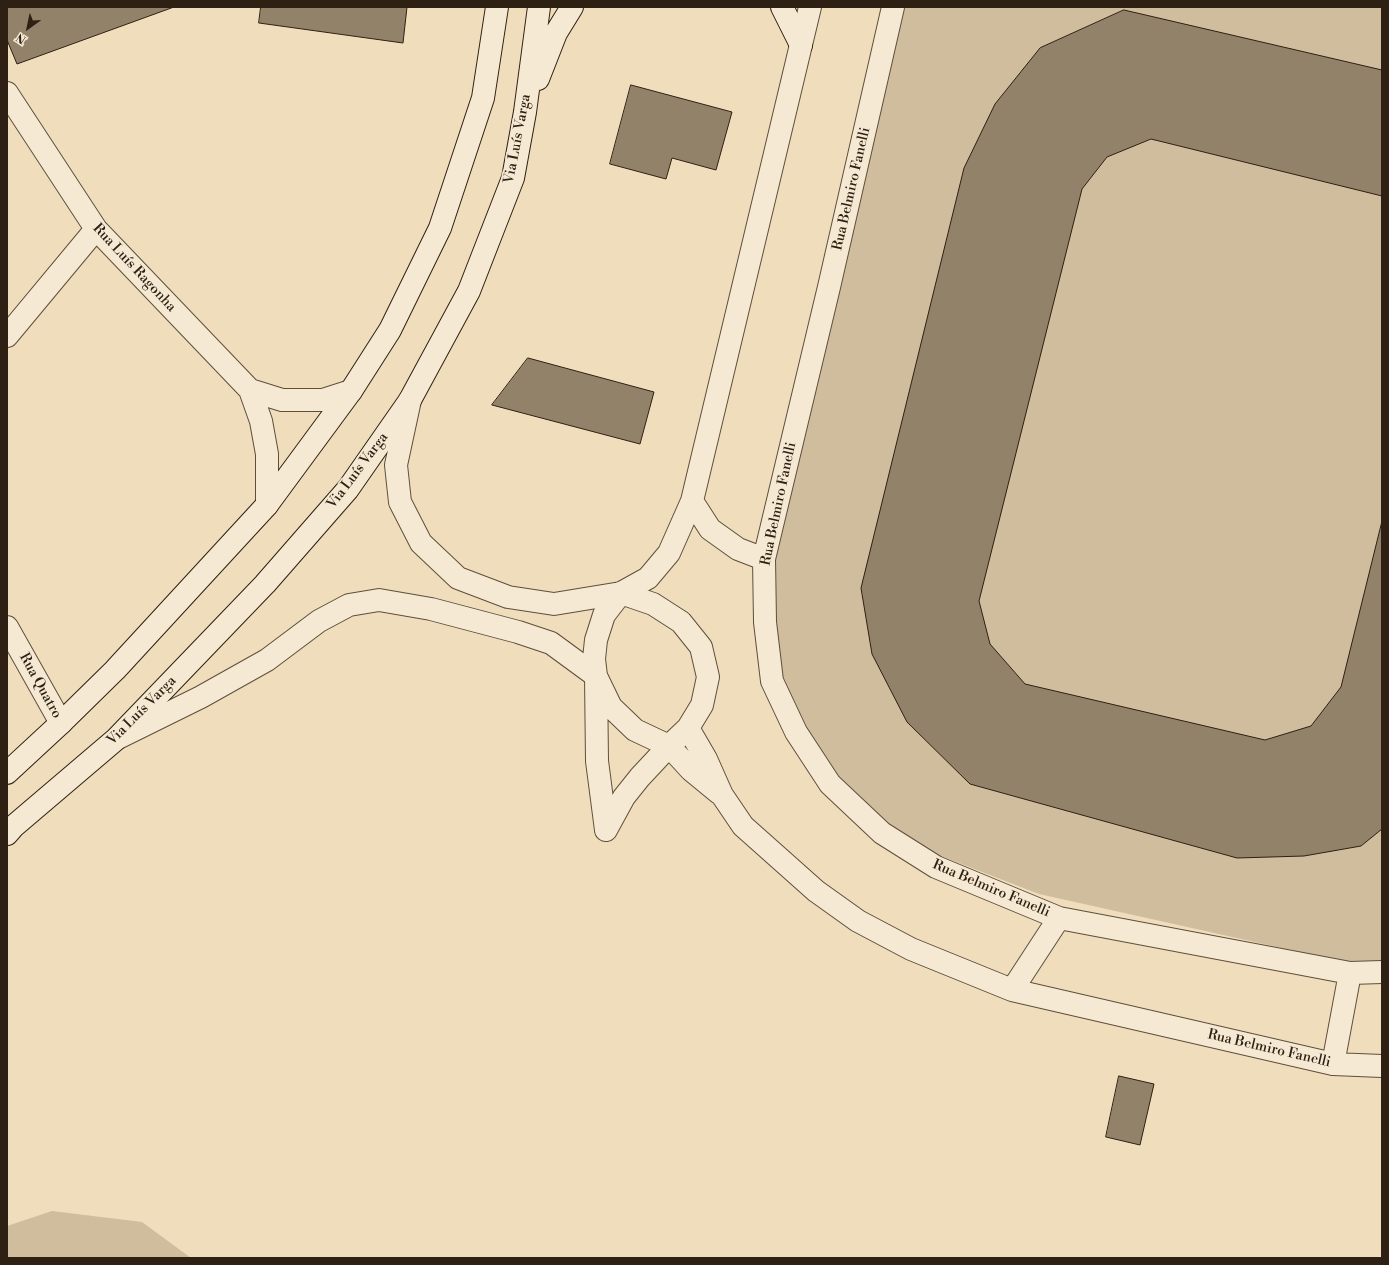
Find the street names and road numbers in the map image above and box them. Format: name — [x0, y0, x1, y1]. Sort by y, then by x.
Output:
street label: Via Luís Varga — [501, 93, 535, 185]
street label: Rua Belmiro Fanelli — [830, 126, 874, 252]
street label: Rua Luís Ragonha — [89, 220, 179, 316]
street label: Via Luís Varga — [324, 430, 392, 512]
street label: Rua Belmiro Fanelli — [758, 441, 800, 567]
street label: Rua Quatro — [15, 650, 65, 722]
street label: Via Luís Varga — [104, 673, 180, 749]
street label: Rua Belmiro Fanelli — [930, 857, 1052, 921]
street label: Rua Belmiro Fanelli — [1206, 1027, 1332, 1071]

